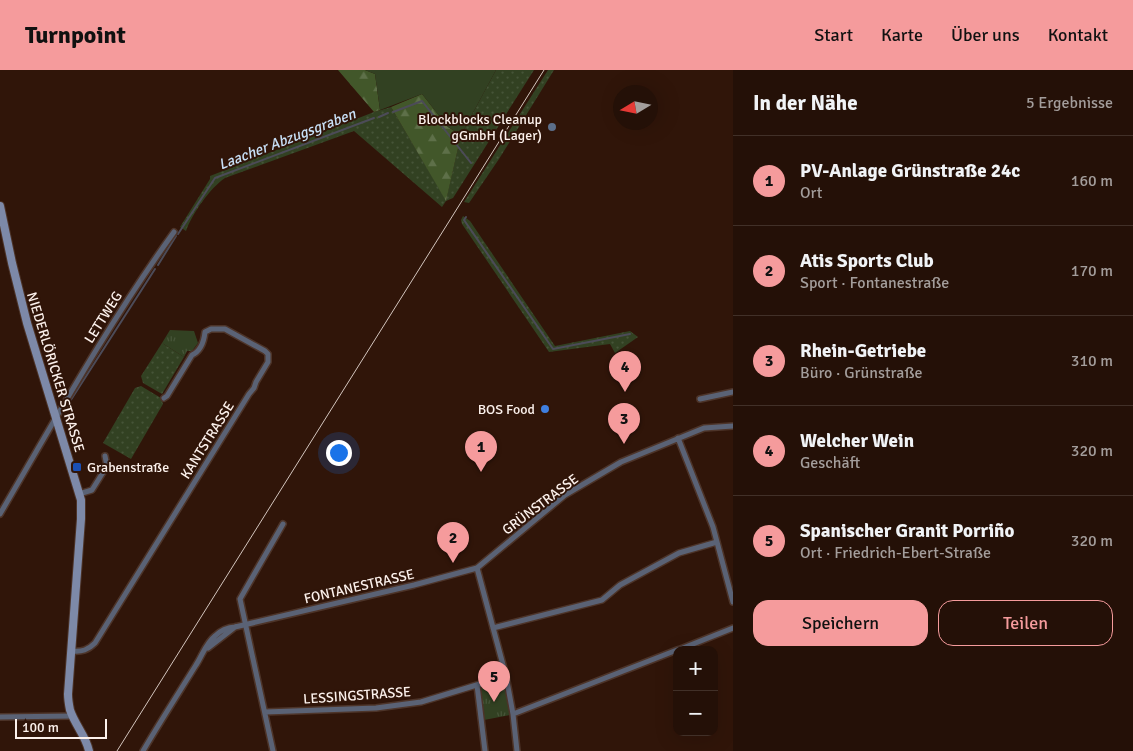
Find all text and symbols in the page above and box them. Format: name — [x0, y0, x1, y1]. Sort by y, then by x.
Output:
text: Turnpoint — [25, 20, 126, 50]
text: Start — [814, 24, 853, 46]
text: Karte — [881, 24, 923, 46]
text: Über uns — [951, 24, 1020, 46]
text: Kontakt — [1048, 24, 1108, 46]
north arrow — [613, 85, 658, 130]
text: In der Nähe — [753, 90, 858, 116]
text: 5 Ergebnisse — [1026, 93, 1113, 113]
water label: Laacher Abzugsgraben — [216, 104, 359, 173]
place label: Blockblocks Cleanup gGmbH (Lager) — [418, 111, 542, 144]
marker: Blockblocks Cleanup gGmbH (Lager) — [546, 121, 558, 133]
text: PV-Anlage Grünstraße 24c — [800, 159, 1020, 183]
text: 1 — [765, 171, 773, 191]
text: 160 m — [1071, 171, 1113, 191]
text: Ort — [800, 183, 822, 203]
text: Atis Sports Club — [800, 249, 934, 273]
text: 2 — [765, 261, 773, 281]
text: 170 m — [1071, 261, 1113, 281]
text: Sport · Fontanestraße — [800, 273, 949, 293]
street label: LETTWEG — [81, 288, 126, 346]
street label: NIEDERLÖRICKER STRASSE — [23, 290, 88, 454]
text: Rhein-Getriebe — [800, 339, 926, 363]
pin: 4 — [609, 351, 641, 392]
text: 3 — [765, 351, 773, 371]
text: 310 m — [1071, 351, 1113, 371]
text: Büro · Grünstraße — [800, 363, 922, 383]
street label: KANTSTRASSE — [177, 398, 238, 482]
place label: BOS Food — [478, 401, 535, 418]
marker: BOS Food — [539, 403, 551, 415]
pin: 3 — [608, 403, 640, 444]
text: Welcher Wein — [800, 429, 914, 453]
pin: 1 — [465, 431, 497, 472]
your location — [326, 440, 352, 466]
text: 4 — [765, 441, 773, 461]
text: 320 m — [1071, 441, 1113, 461]
text: Geschäft — [800, 453, 860, 473]
place label: Grabenstraße — [87, 459, 169, 476]
marker: Grabenstraße — [71, 461, 83, 473]
street label: GRÜNSTRASSE — [499, 470, 582, 539]
text: Spanischer Granit Porriño — [800, 519, 1014, 543]
pin: 2 — [437, 522, 469, 563]
text: 5 — [765, 531, 773, 551]
text: 320 m — [1071, 531, 1113, 551]
text: Ort · Friedrich-Ebert-Straße — [800, 543, 991, 563]
street label: FONTANESTRASSE — [302, 566, 416, 607]
button: Speichern — [753, 600, 928, 646]
button: Teilen — [938, 600, 1113, 646]
map controls — [673, 646, 718, 736]
button: + — [673, 646, 718, 691]
pin: 5 — [478, 661, 510, 702]
street label: LESSINGSTRASSE — [303, 683, 412, 708]
button: − — [673, 691, 718, 736]
scale bar — [15, 716, 108, 739]
text: 100 m — [22, 719, 59, 736]

